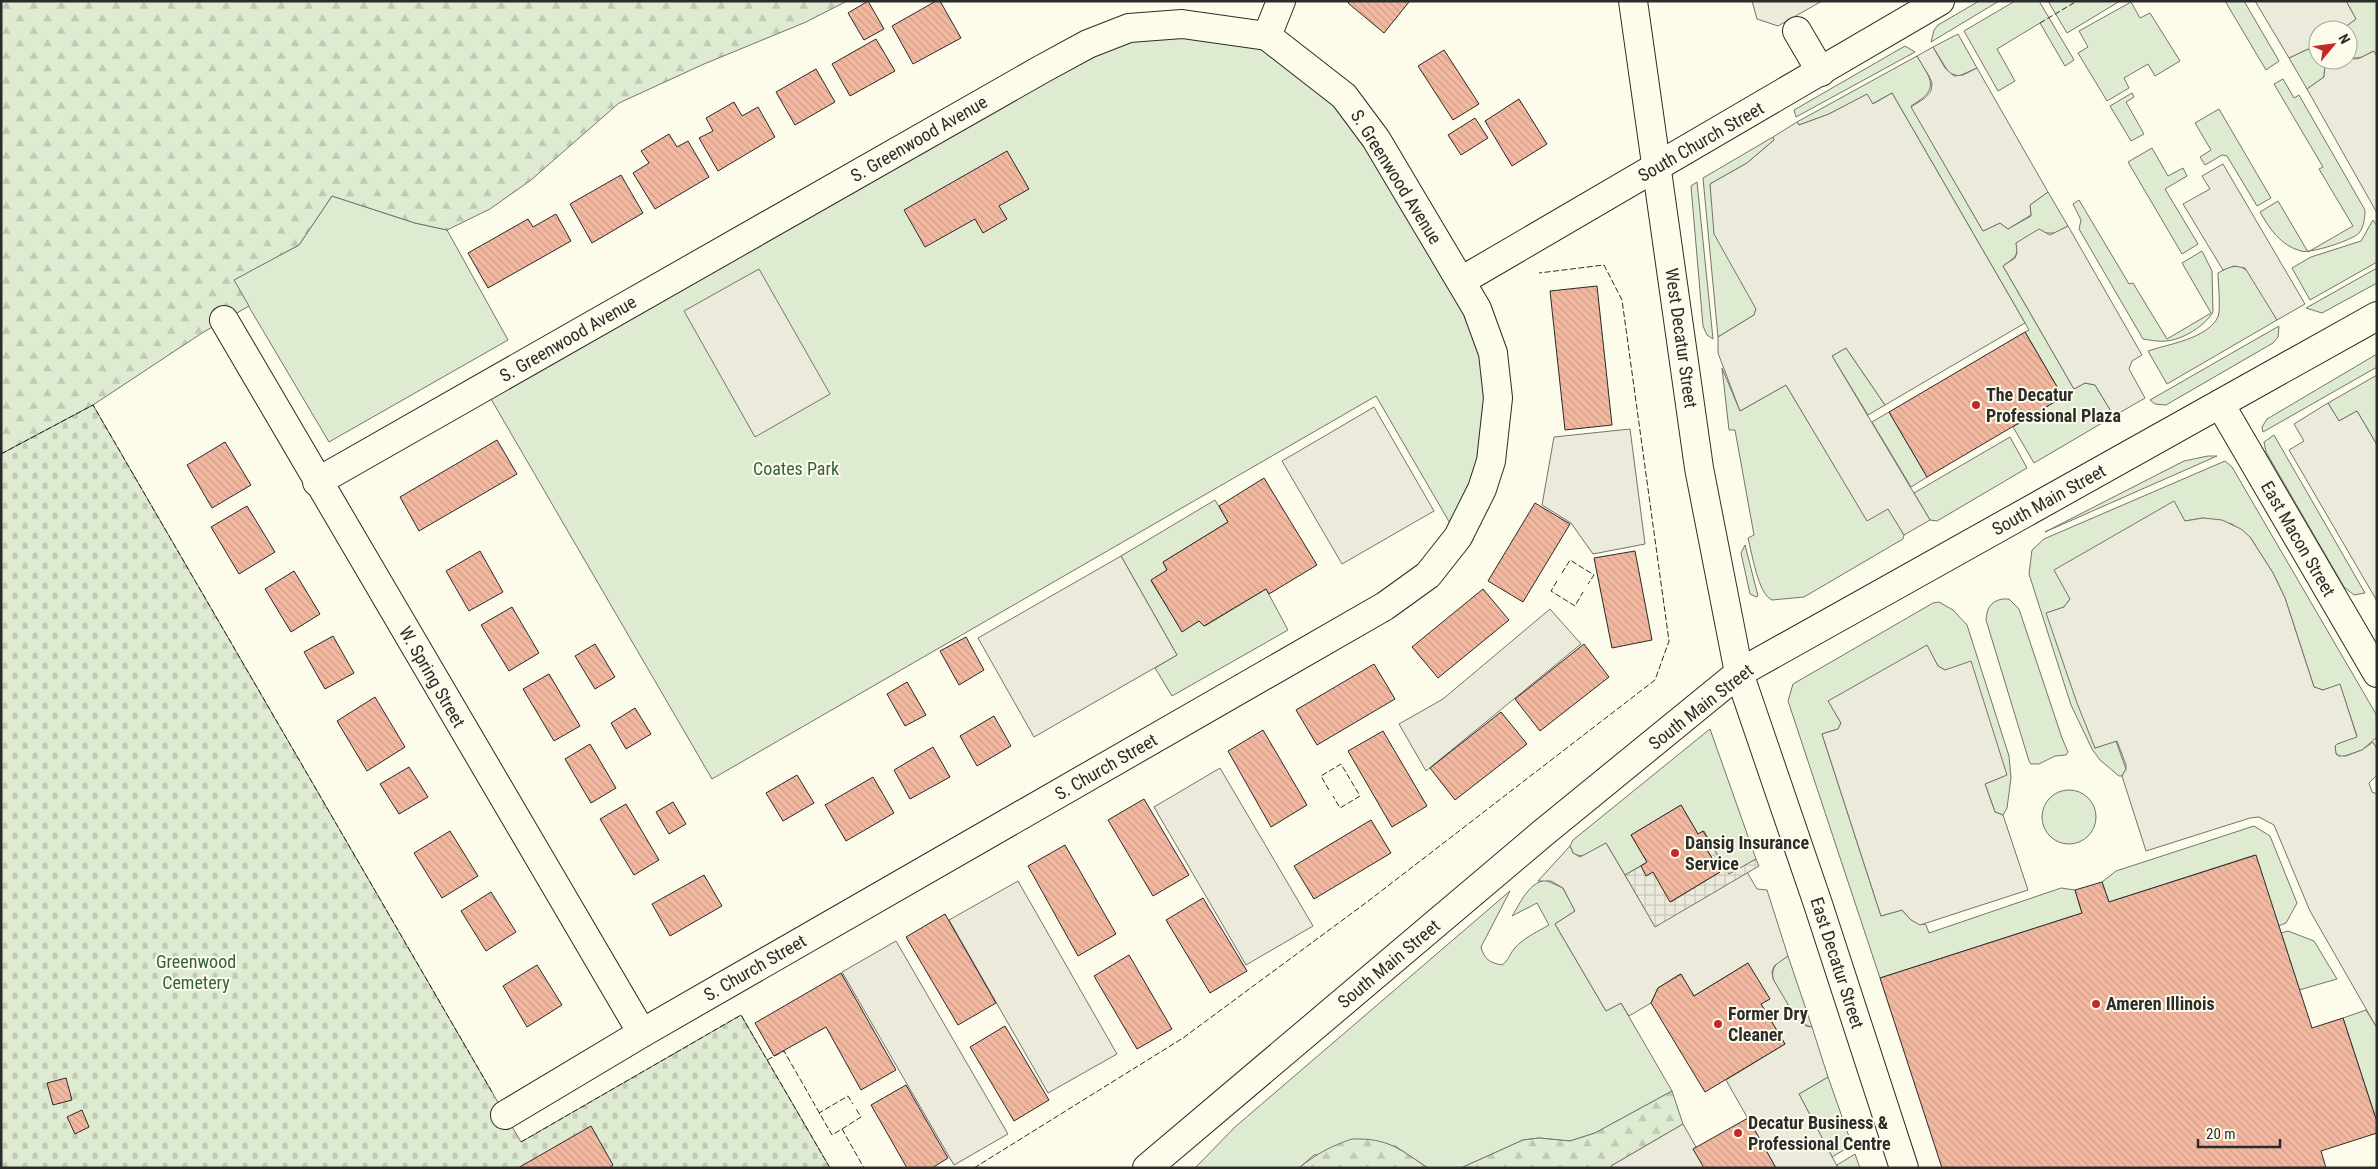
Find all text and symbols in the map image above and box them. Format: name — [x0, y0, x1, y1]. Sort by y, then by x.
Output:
north arrow — [2308, 20, 2358, 70]
text: N — [2335, 31, 2353, 46]
street label: S. Greenwood Avenue — [847, 91, 991, 186]
street label: South Church Street — [1634, 97, 1767, 186]
street label: S. Greenwood Avenue — [1347, 106, 1446, 248]
street label: West Decatur Street — [1661, 267, 1702, 409]
street label: S. Greenwood Avenue — [496, 291, 640, 386]
place label: The Decatur Professional Plaza — [1986, 384, 2121, 426]
marker: The Decatur Professional Plaza — [1970, 399, 1982, 411]
park label: Coates Park — [753, 458, 839, 479]
street label: South Main Street — [1988, 460, 2109, 539]
street label: East Macon Street — [2257, 477, 2340, 600]
street label: W. Spring Street — [395, 622, 470, 731]
street label: South Main Street — [1644, 659, 1757, 754]
street label: S. Church Street — [1051, 729, 1161, 804]
place label: Dansig Insurance Service — [1685, 832, 1809, 874]
marker: Dansig Insurance Service — [1669, 847, 1681, 859]
street label: East Decatur Street — [1806, 895, 1869, 1031]
street label: South Main Street — [1333, 915, 1444, 1012]
street label: S. Church Street — [700, 930, 810, 1005]
park label: Greenwood Cemetery — [156, 951, 236, 993]
place label: Ameren Illinois — [2106, 993, 2215, 1014]
marker: Ameren Illinois — [2090, 998, 2102, 1010]
place label: Former Dry Cleaner — [1728, 1003, 1808, 1045]
marker: Former Dry Cleaner — [1712, 1018, 1724, 1030]
place label: Decatur Business & Professional Centre — [1748, 1112, 1891, 1154]
scale bar — [2198, 1116, 2280, 1148]
text: 20 m — [2206, 1125, 2236, 1143]
marker: Decatur Business & Professional Centre — [1732, 1127, 1744, 1139]

